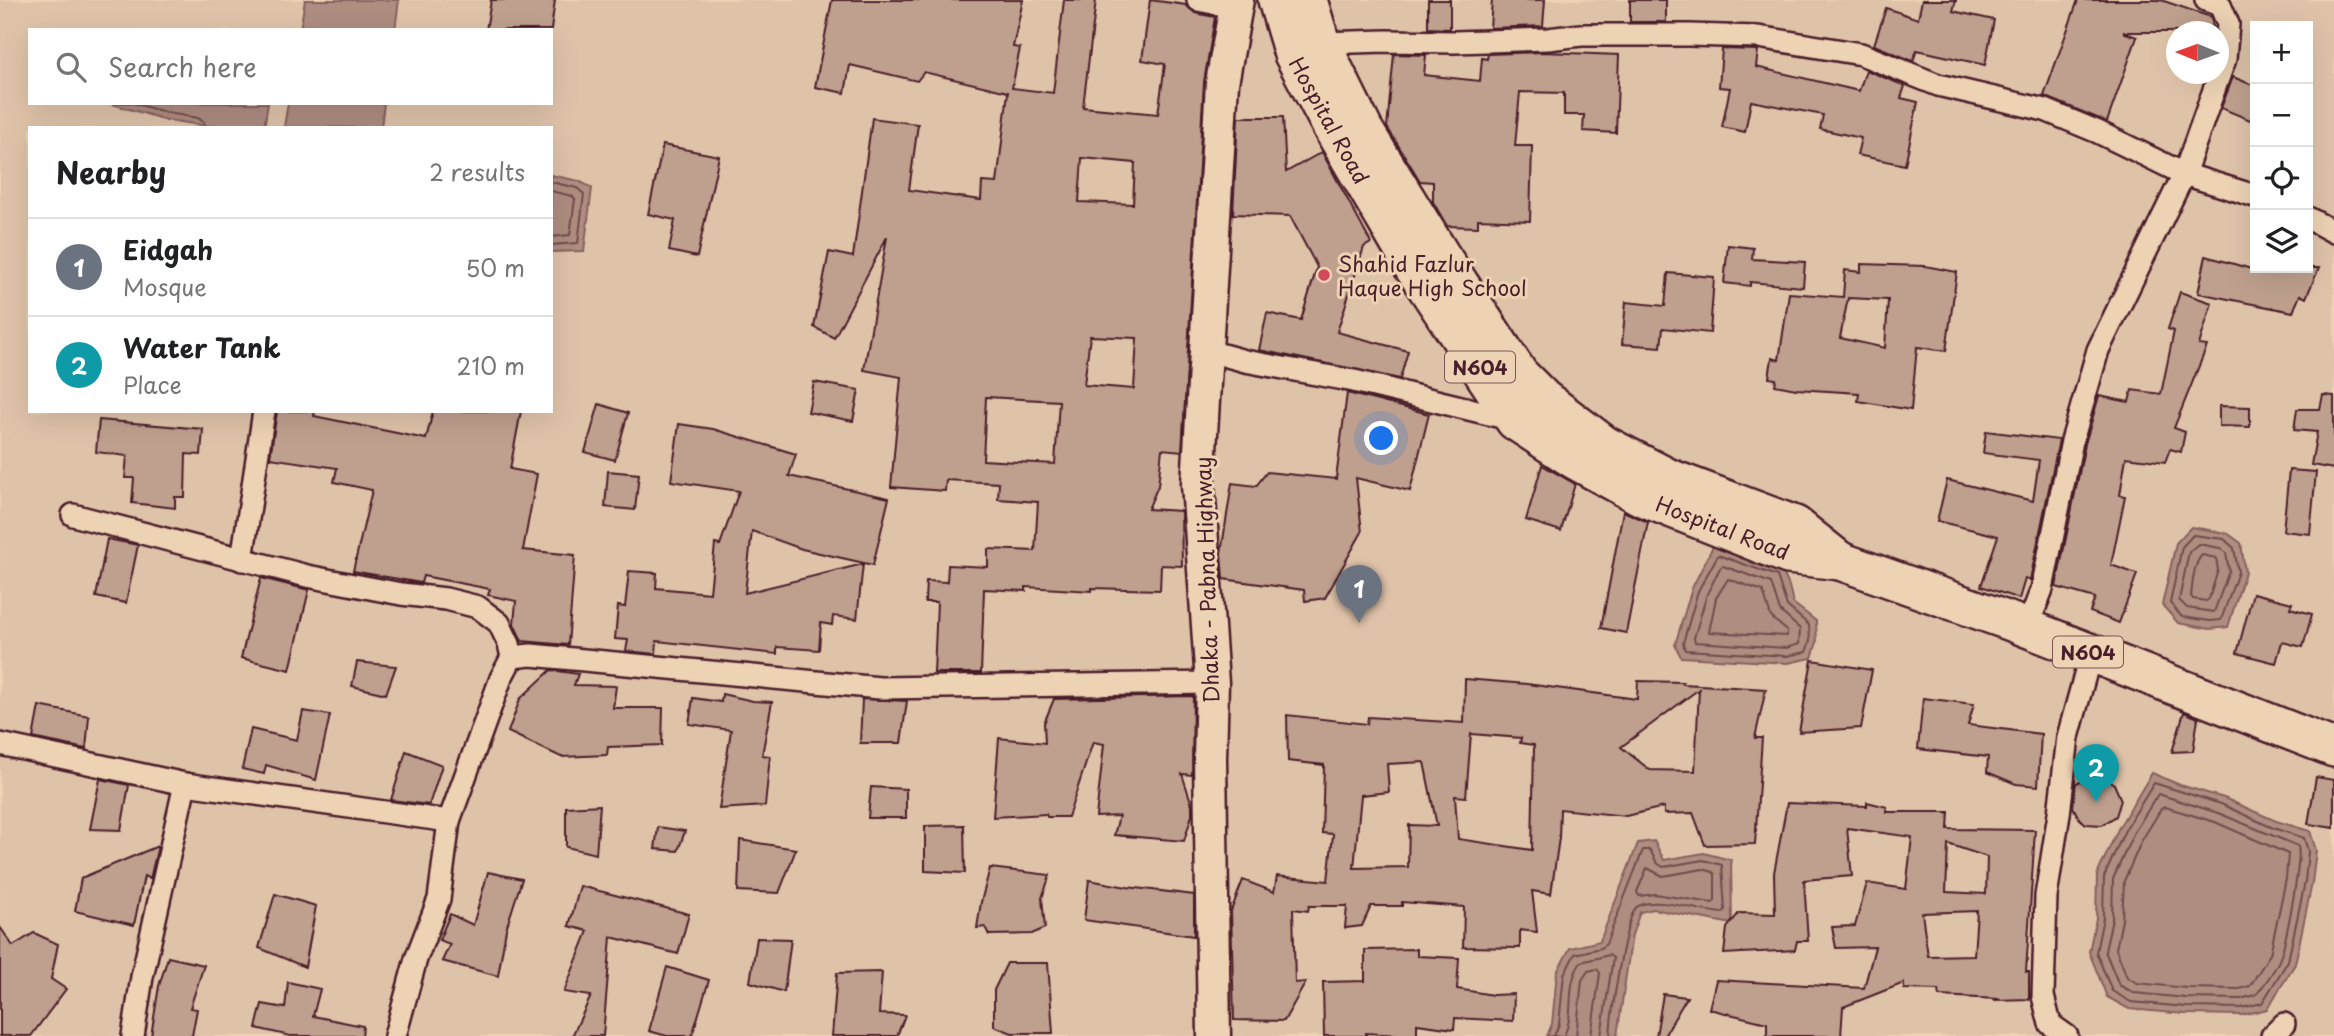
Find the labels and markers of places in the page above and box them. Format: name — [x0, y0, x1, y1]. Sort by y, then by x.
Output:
place label: Shahid Fazlur Haque High School — [1338, 247, 1527, 303]
marker: Shahid Fazlur Haque High School — [1316, 267, 1332, 283]
pin: 1 — [1336, 565, 1382, 623]
pin: 2 — [2073, 744, 2119, 802]

